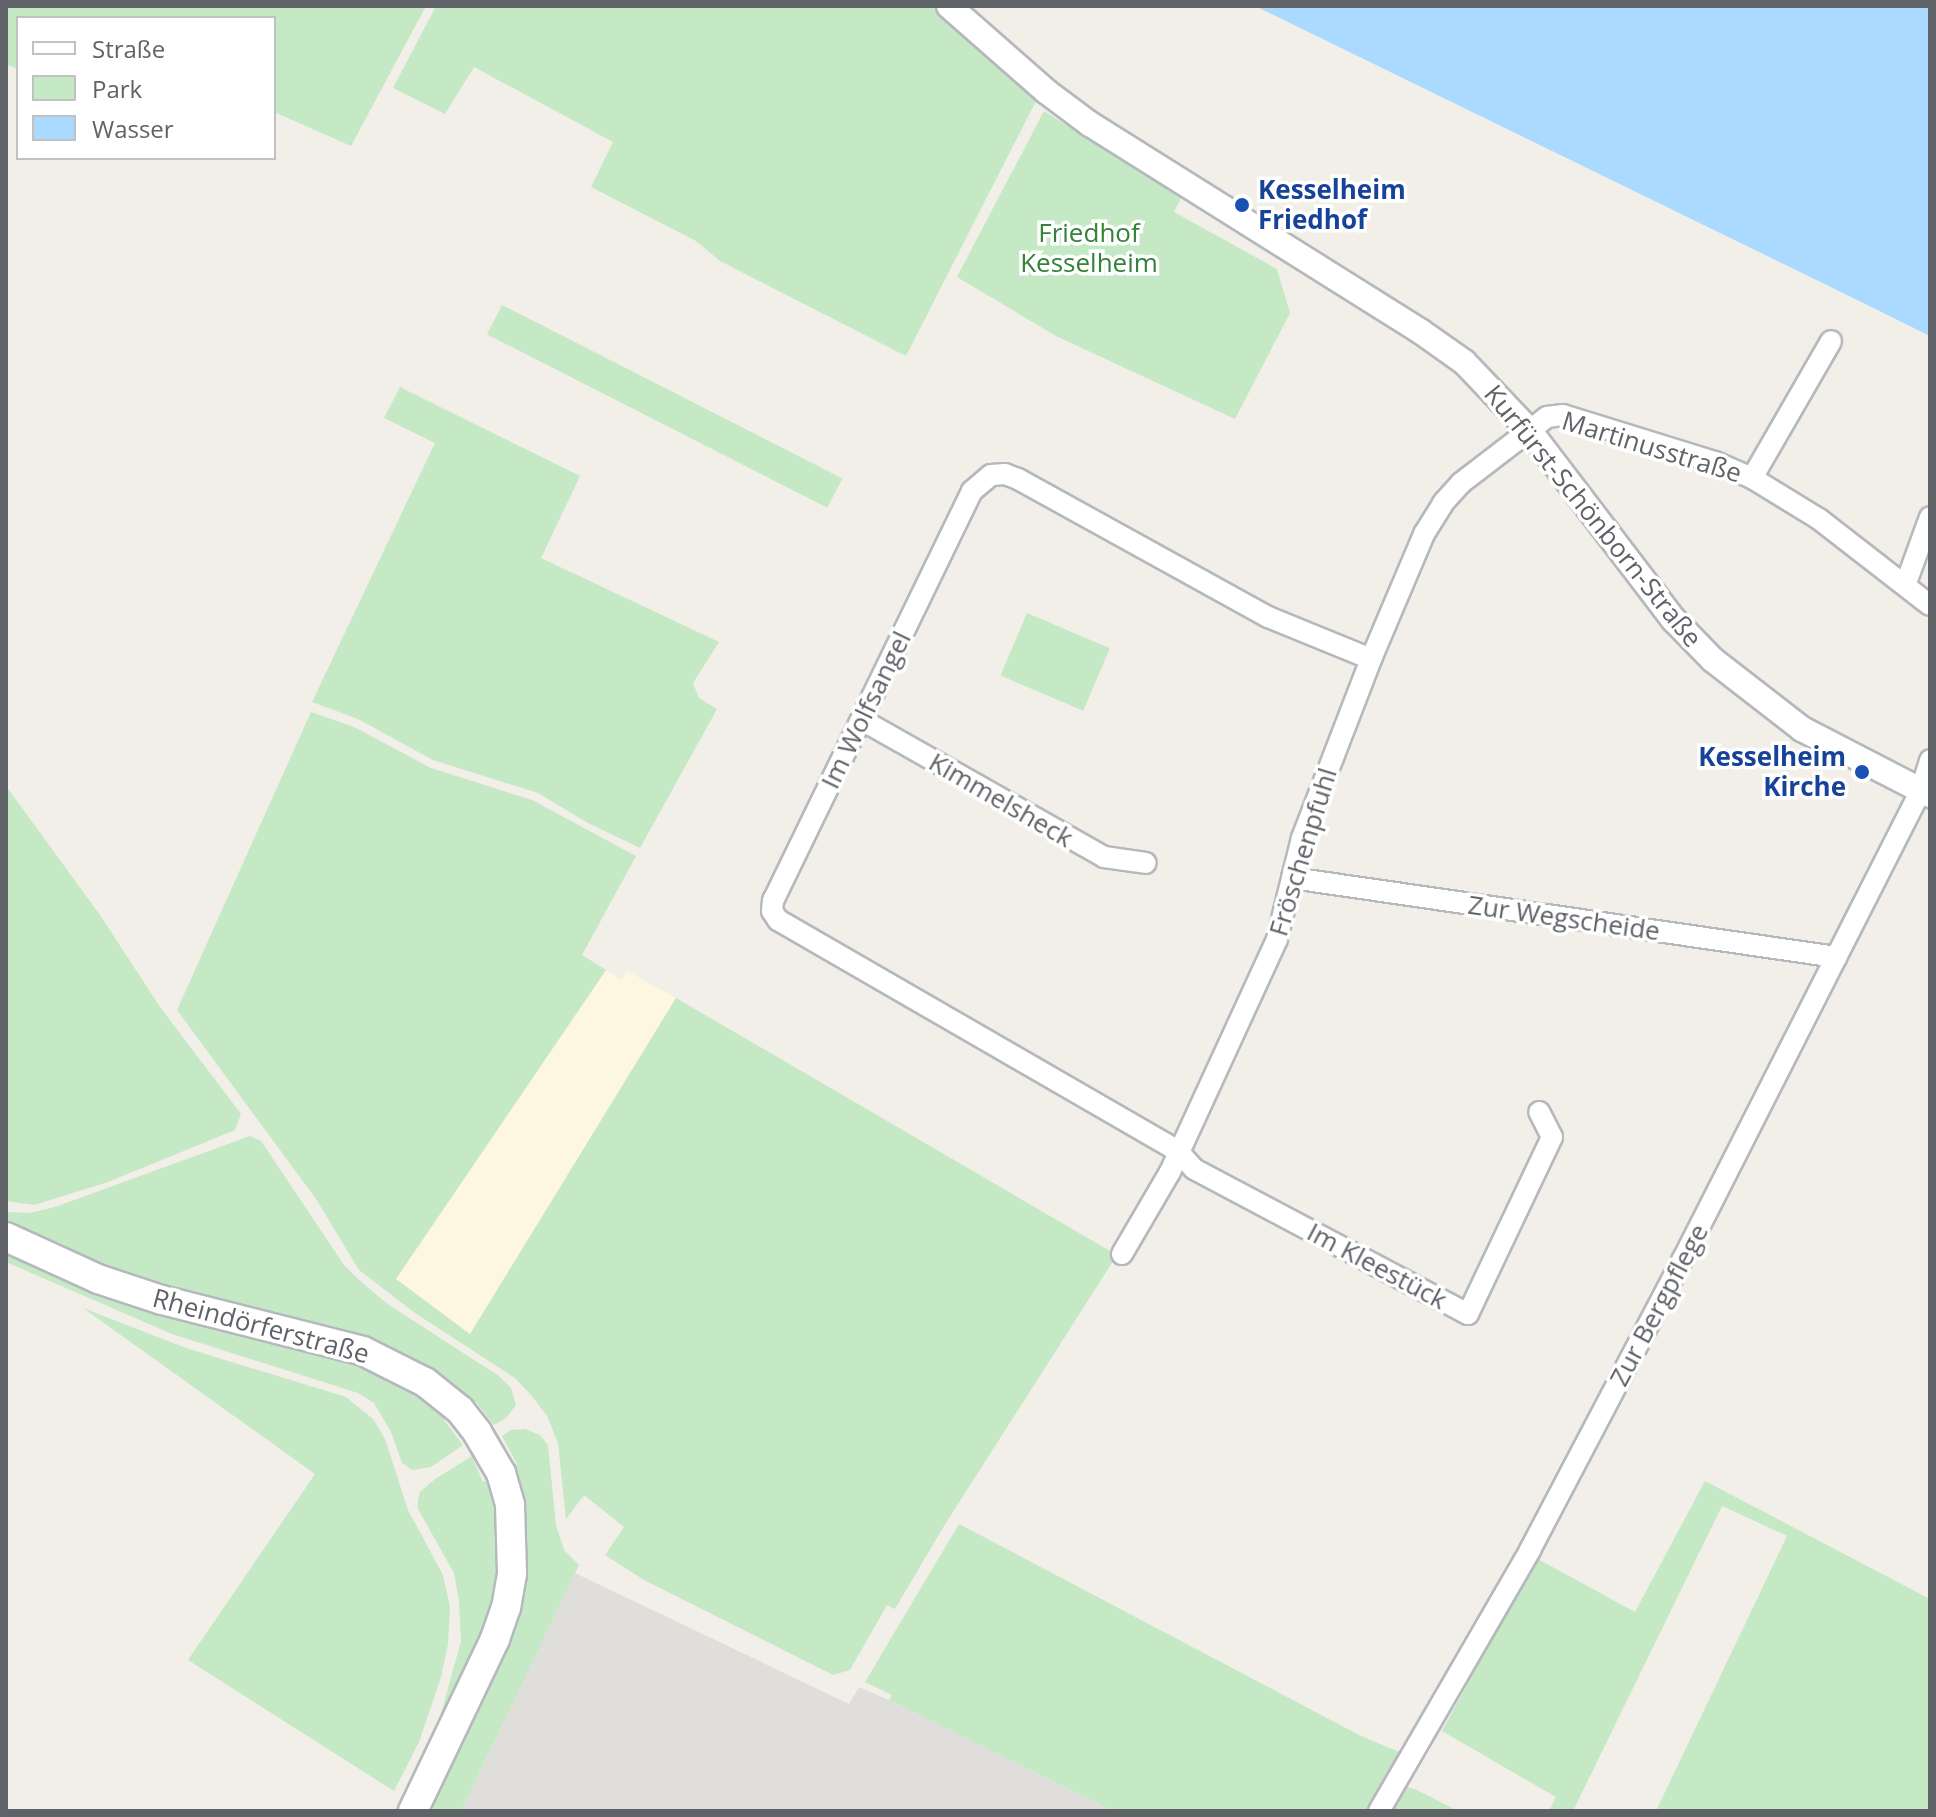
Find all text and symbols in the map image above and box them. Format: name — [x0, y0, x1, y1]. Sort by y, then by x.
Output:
legend — [16, 16, 276, 160]
text: Straße — [92, 32, 165, 65]
text: Park — [92, 72, 142, 105]
text: Wasser — [92, 112, 174, 145]
place label: Kesselheim Friedhof — [1258, 174, 1406, 236]
marker: Kesselheim Friedhof — [1233, 196, 1251, 214]
park label: Friedhof Kesselheim — [1020, 217, 1158, 278]
street label: Kurfürst-Schönborn-Straße — [1478, 379, 1708, 653]
street label: Martinusstraße — [1558, 405, 1746, 489]
street label: Im Wolfsangel — [814, 626, 918, 794]
place label: Kesselheim Kirche — [1698, 741, 1846, 802]
street label: Kimmelsheck — [924, 746, 1078, 854]
marker: Kesselheim Kirche — [1853, 763, 1871, 781]
street label: Fröschenpfuhl — [1263, 764, 1343, 940]
street label: Zur Wegscheide — [1466, 889, 1662, 947]
street label: Im Kleestück — [1302, 1216, 1452, 1316]
street label: Zur Bergpflege — [1603, 1219, 1715, 1391]
street label: Rheindörferstraße — [149, 1282, 373, 1370]

